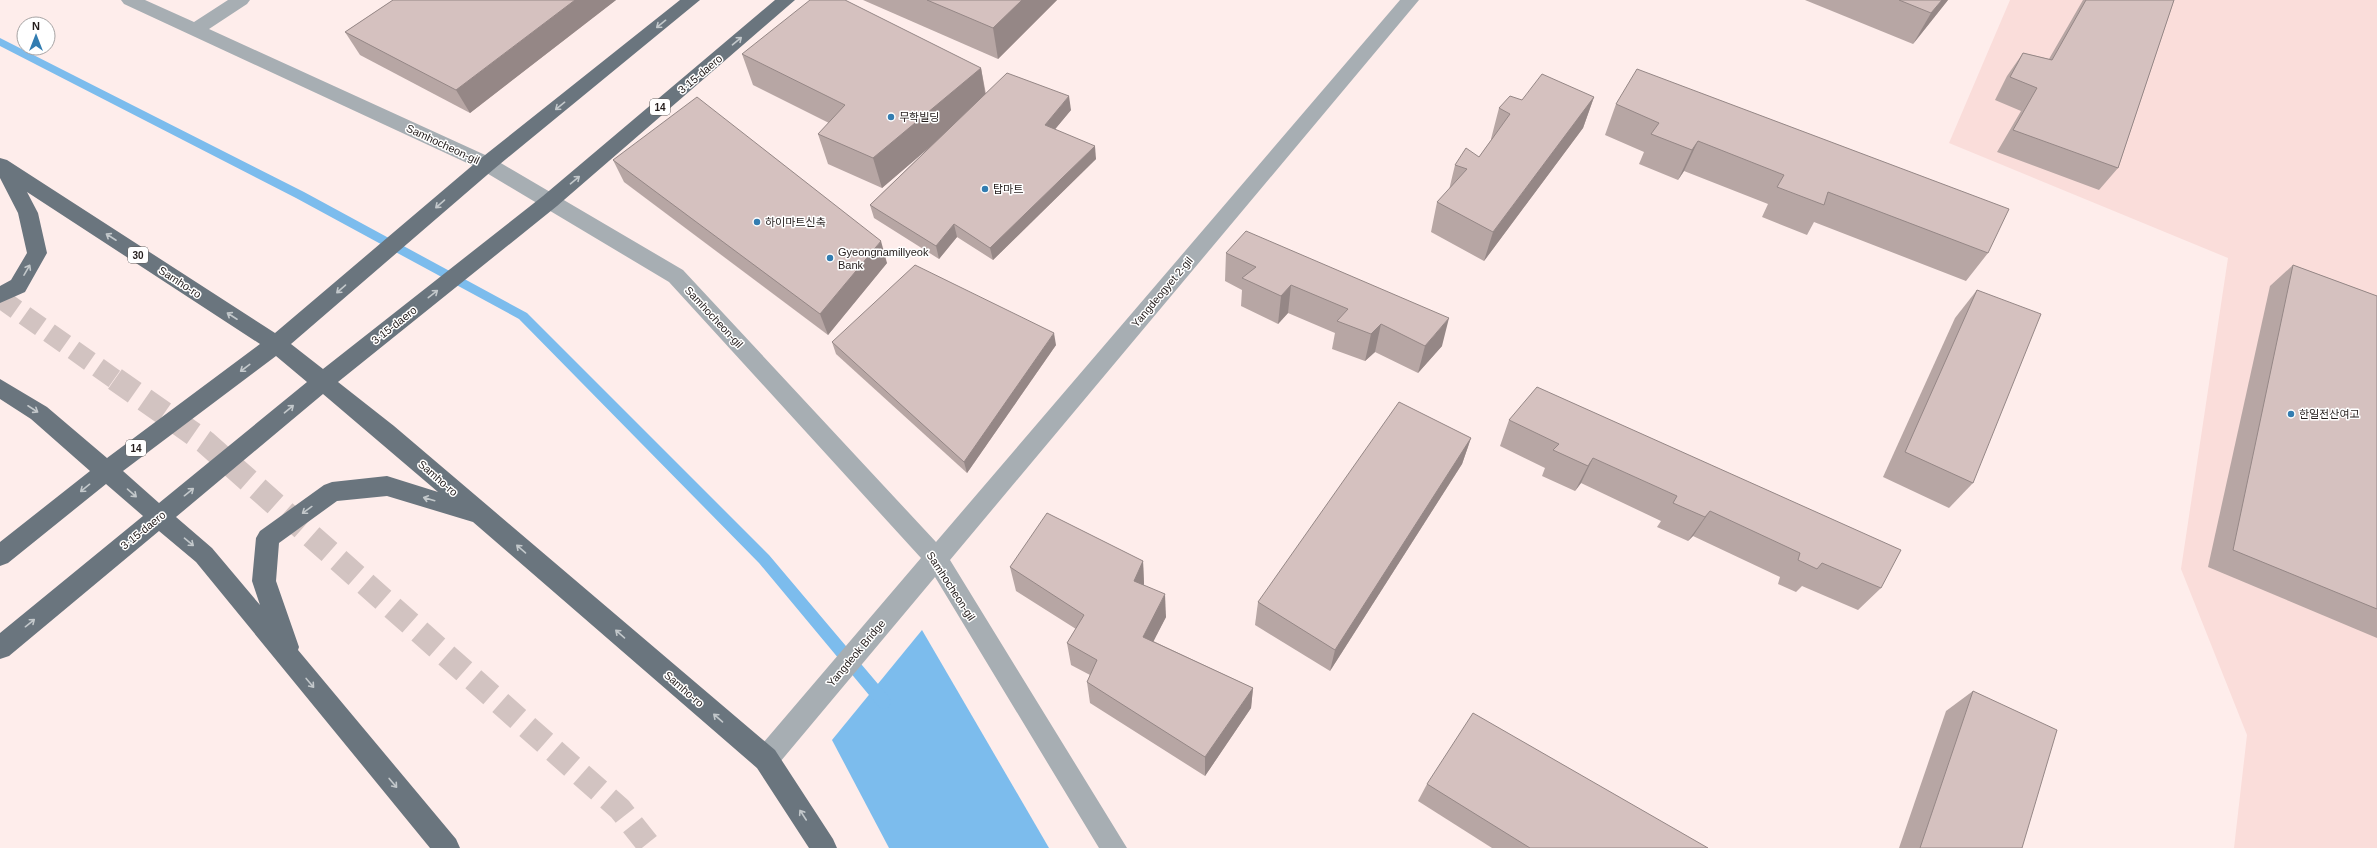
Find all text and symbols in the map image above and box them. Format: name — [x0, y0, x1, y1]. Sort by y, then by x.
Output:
north arrow — [16, 16, 56, 56]
text: N — [32, 20, 40, 32]
one-way arrow — [656, 20, 667, 29]
one-way arrow — [732, 37, 743, 46]
street label: 3·15-daero — [676, 52, 724, 96]
road number: 14 — [650, 99, 670, 115]
one-way arrow — [554, 101, 565, 110]
place label: 무학빌딩 — [899, 111, 939, 123]
marker: 무학빌딩 — [886, 112, 896, 122]
street label: Samhocheon-gil — [404, 122, 482, 166]
one-way arrow — [569, 176, 580, 185]
place label: 탑마트 — [993, 183, 1023, 195]
marker: 탑마트 — [980, 184, 990, 194]
one-way arrow — [436, 199, 446, 208]
place label: 하이마트신축 — [765, 216, 826, 228]
marker: 하이마트신축 — [752, 217, 762, 227]
one-way arrow — [106, 233, 117, 241]
place label: Gyeongnamillyeok Bank — [838, 246, 929, 271]
road number: 30 — [128, 247, 148, 263]
marker: Gyeongnamillyeok Bank — [825, 253, 835, 263]
street label: Yangdeogyet 2-gil — [1129, 254, 1195, 330]
one-way arrow — [24, 264, 32, 276]
street label: Samho-ro — [156, 264, 204, 300]
one-way arrow — [336, 284, 347, 293]
street label: Samhocheon-gil — [683, 284, 745, 350]
one-way arrow — [427, 290, 438, 299]
street label: 3·15-daero — [369, 304, 419, 346]
one-way arrow — [226, 311, 238, 319]
one-way arrow — [239, 363, 250, 372]
one-way arrow — [27, 405, 38, 413]
one-way arrow — [284, 405, 295, 414]
place label: 한일전산여고 — [2299, 408, 2360, 420]
marker: 한일전산여고 — [2286, 409, 2296, 419]
road number: 14 — [126, 440, 146, 456]
street label: Samho-ro — [416, 458, 460, 498]
one-way arrow — [79, 483, 90, 492]
one-way arrow — [184, 488, 195, 497]
one-way arrow — [126, 489, 137, 498]
one-way arrow — [423, 495, 436, 502]
one-way arrow — [302, 506, 313, 514]
street label: 3·15-daero — [118, 508, 168, 552]
one-way arrow — [184, 538, 194, 547]
one-way arrow — [516, 545, 526, 554]
street label: Samhocheon-gil — [924, 549, 978, 623]
street label: Yangdeok Bridge — [825, 617, 887, 689]
one-way arrow — [25, 619, 36, 628]
one-way arrow — [614, 629, 625, 638]
street label: Samho-ro — [662, 669, 706, 709]
one-way arrow — [306, 678, 315, 689]
one-way arrow — [713, 714, 724, 723]
one-way arrow — [389, 778, 397, 789]
one-way arrow — [799, 810, 807, 821]

